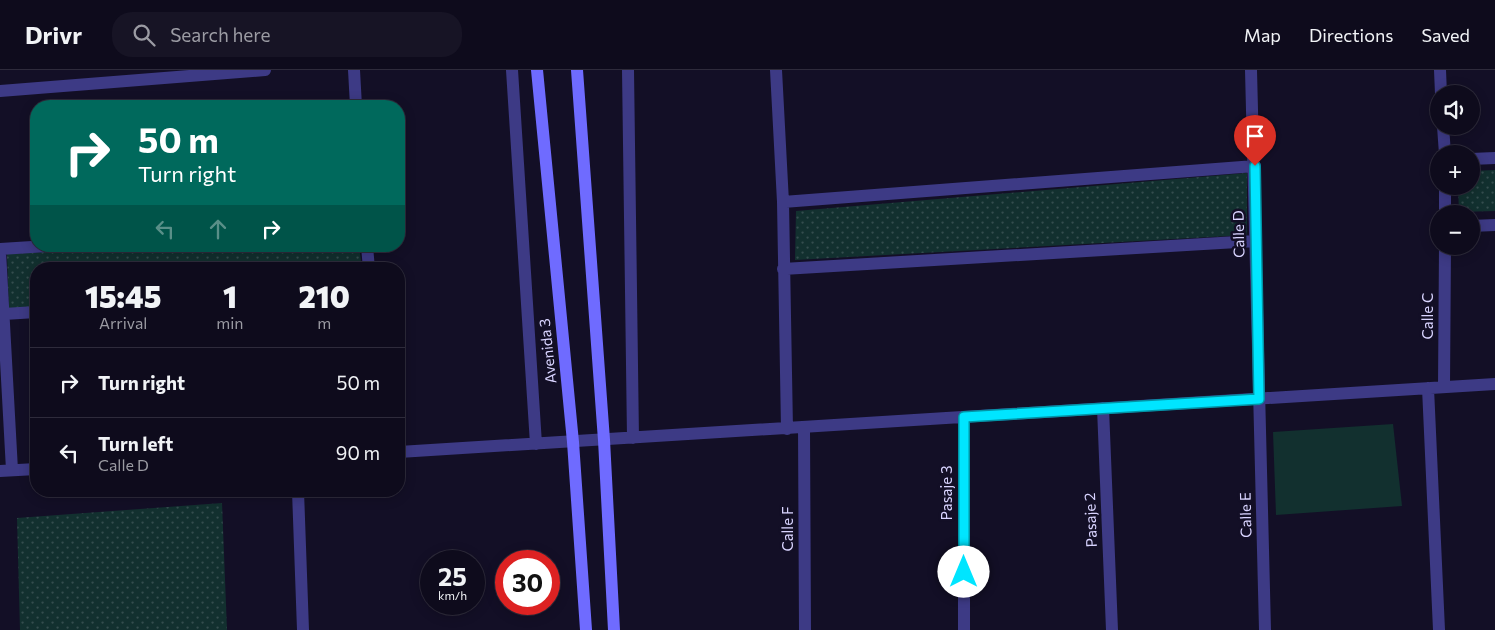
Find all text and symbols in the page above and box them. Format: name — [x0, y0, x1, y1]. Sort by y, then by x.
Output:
search box — [112, 12, 462, 57]
text: Drivr — [25, 20, 82, 49]
icon: search — [130, 21, 158, 49]
text: Search here — [170, 23, 271, 46]
text: Map — [1244, 24, 1281, 46]
text: Directions — [1309, 24, 1393, 46]
text: Saved — [1421, 24, 1470, 46]
map controls — [1430, 85, 1480, 255]
button: sound — [1430, 85, 1480, 135]
pin — [1234, 115, 1276, 166]
text: 50 m — [138, 117, 219, 160]
icon: right — [55, 120, 120, 185]
icon: arrive — [1241, 122, 1269, 150]
button: + — [1430, 145, 1480, 195]
text: Turn right — [138, 160, 236, 187]
button: − — [1430, 205, 1480, 255]
street label: Calle D — [1229, 210, 1247, 258]
icon: left — [151, 215, 179, 243]
icon: ahead — [204, 215, 232, 243]
icon: right — [257, 215, 285, 243]
text: 15:45 — [85, 277, 161, 314]
text: 1 — [223, 277, 237, 314]
text: 210 — [299, 277, 350, 314]
street label: Calle C — [1418, 293, 1436, 339]
text: Arrival — [99, 313, 147, 332]
text: min — [216, 313, 244, 332]
text: m — [317, 313, 331, 332]
street label: Avenida 3 — [535, 318, 559, 385]
icon: right — [55, 369, 83, 397]
text: Turn right — [98, 371, 185, 394]
text: 50 m — [336, 371, 380, 394]
text: Turn left — [98, 432, 173, 455]
icon: left — [55, 439, 83, 467]
text: 90 m — [336, 441, 380, 464]
text: Calle D — [98, 455, 149, 474]
street label: Pasaje 3 — [937, 465, 955, 521]
street label: Pasaje 2 — [1080, 492, 1100, 548]
street label: Calle E — [1236, 492, 1254, 538]
street label: Calle F — [778, 506, 796, 552]
position arrow — [937, 545, 989, 597]
speed limit sign: 30 — [495, 550, 560, 615]
text: 25 — [438, 561, 467, 591]
text: km/h — [438, 588, 467, 602]

